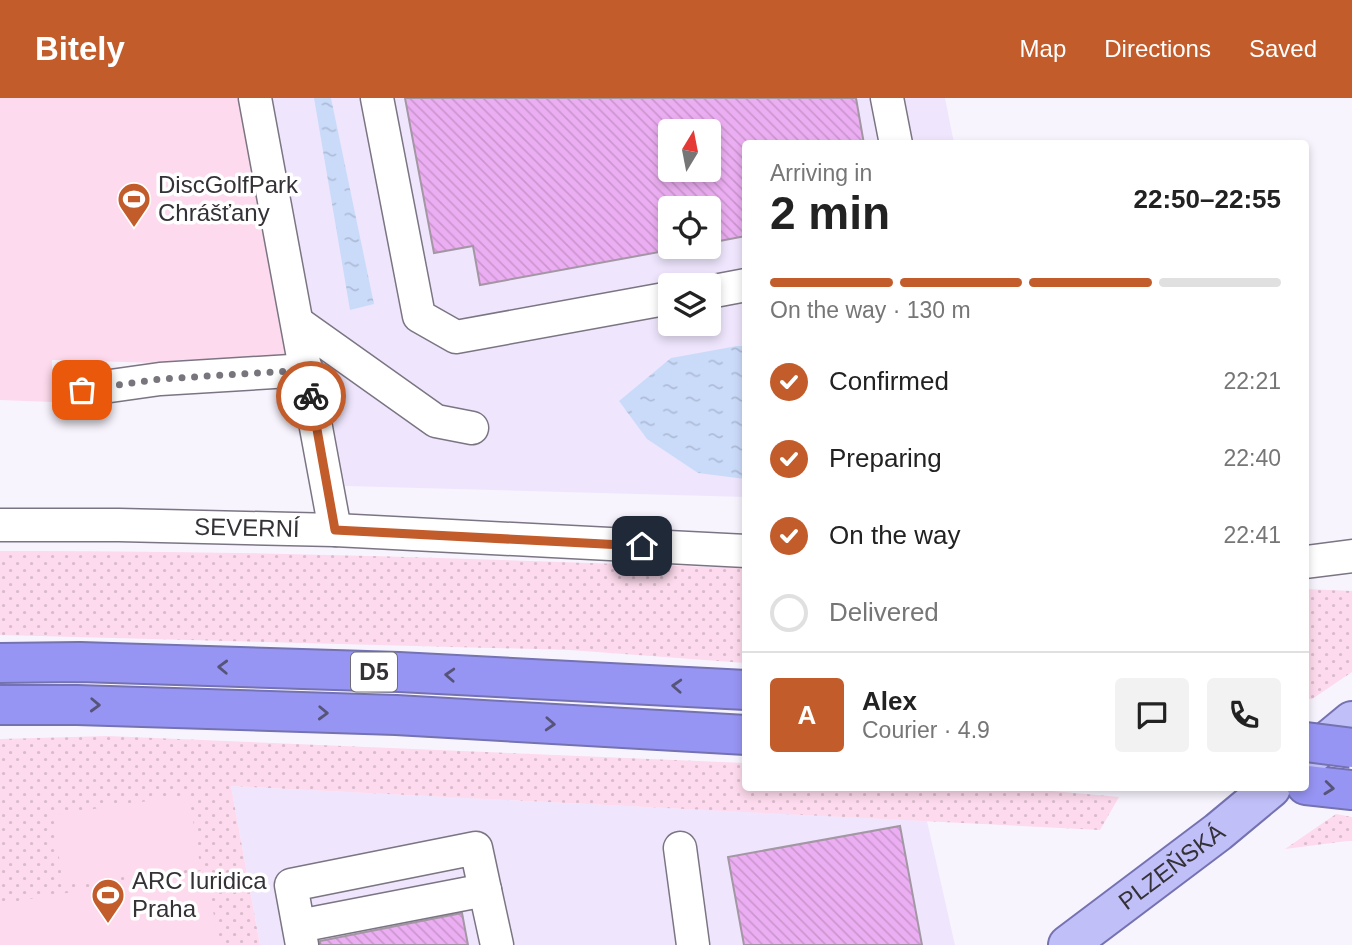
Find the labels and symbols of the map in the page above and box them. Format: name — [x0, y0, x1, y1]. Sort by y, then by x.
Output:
north arrow — [658, 119, 721, 182]
place label: DiscGolfPark Chrášťany — [158, 171, 299, 226]
sports icon: DiscGolfPark Chrášťany — [115, 180, 153, 229]
pin — [52, 360, 112, 420]
courier — [276, 361, 346, 431]
street label: SEVERNÍ — [194, 513, 300, 542]
pin — [612, 516, 672, 576]
road number: D5 — [351, 652, 397, 692]
one-way arrow — [217, 659, 228, 674]
one-way arrow — [444, 667, 455, 682]
one-way arrow — [672, 678, 683, 693]
one-way arrow — [90, 698, 101, 713]
one-way arrow — [318, 705, 329, 721]
one-way arrow — [545, 716, 556, 731]
one-way arrow — [1323, 780, 1335, 795]
street label: PLZEŇSKÁ — [1113, 818, 1230, 915]
place label: ARC Iuridica Praha — [132, 867, 267, 922]
sports icon: ARC Iuridica Praha — [89, 876, 127, 925]

